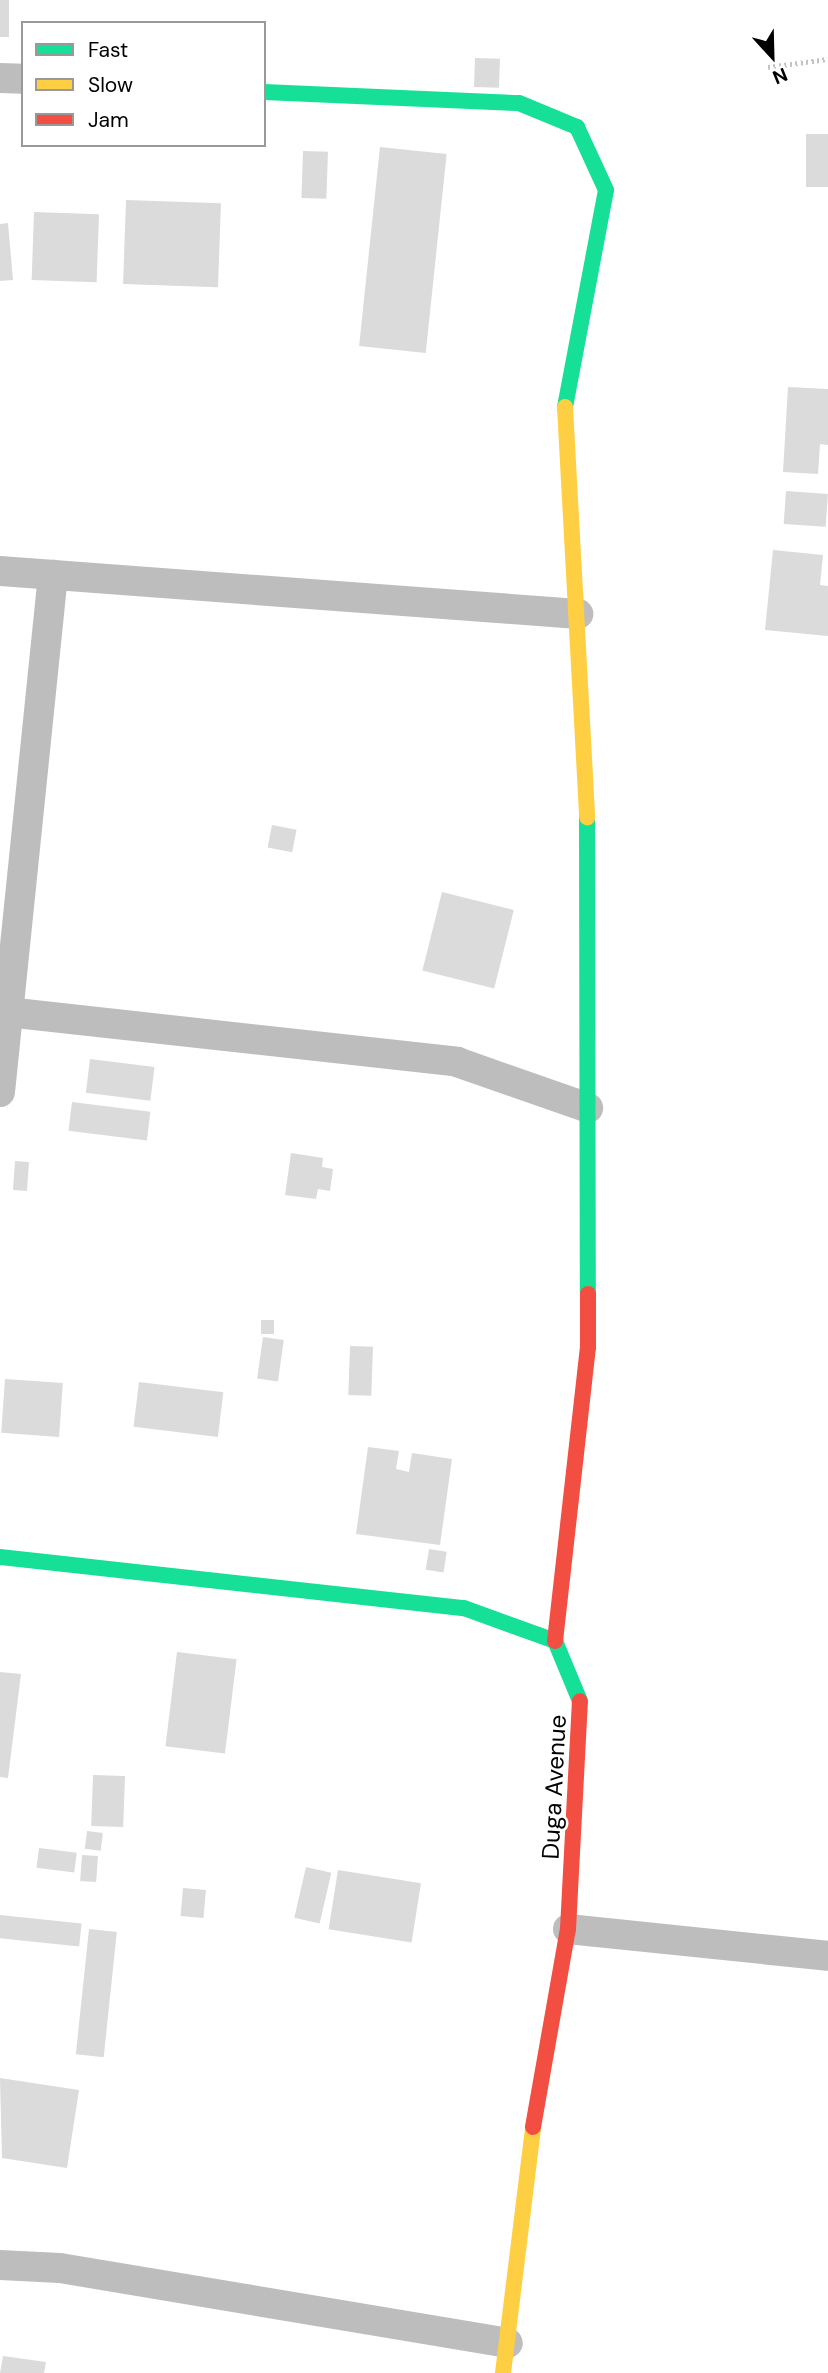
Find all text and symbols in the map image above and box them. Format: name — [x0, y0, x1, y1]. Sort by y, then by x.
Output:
legend — [21, 21, 266, 147]
north arrow — [737, 21, 807, 91]
text: Fast — [88, 36, 128, 64]
text: N — [769, 62, 791, 90]
text: Slow — [88, 71, 133, 99]
text: Jam — [88, 106, 129, 134]
street label: Duga Avenue — [536, 1714, 572, 1860]

